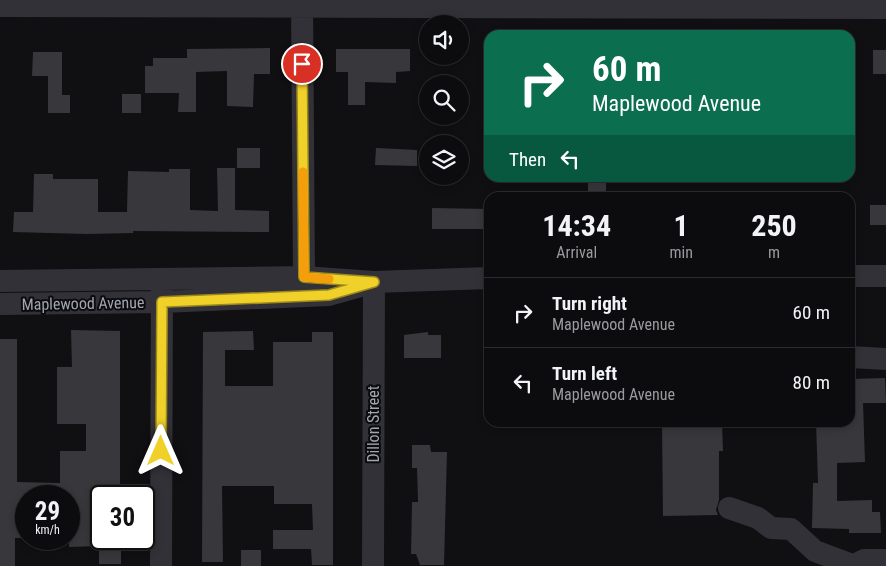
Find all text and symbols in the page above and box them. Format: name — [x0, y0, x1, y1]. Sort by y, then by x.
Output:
map controls — [419, 15, 469, 185]
button: sound — [419, 15, 469, 65]
pin — [281, 43, 323, 85]
text: 60 m — [592, 49, 661, 90]
icon: arrive — [288, 50, 316, 78]
icon: right — [509, 50, 574, 115]
button: search — [419, 75, 469, 125]
text: Maplewood Avenue — [592, 91, 761, 116]
button: layers — [419, 135, 469, 185]
icon: left — [556, 145, 584, 173]
text: Then — [509, 148, 546, 171]
text: 14:34 — [542, 208, 611, 243]
text: 1 — [674, 208, 689, 243]
text: 250 — [751, 208, 797, 243]
text: Arrival — [556, 243, 597, 262]
text: min — [669, 243, 693, 262]
text: m — [768, 243, 780, 262]
text: Turn right — [552, 292, 627, 315]
street label: Maplewood Avenue — [21, 293, 145, 314]
icon: right — [509, 299, 537, 327]
text: 60 m — [793, 301, 830, 324]
text: Maplewood Avenue — [552, 315, 675, 334]
text: Turn left — [552, 362, 617, 385]
icon: left — [509, 369, 537, 397]
text: 80 m — [793, 371, 830, 394]
street label: Dillon Street — [364, 385, 383, 463]
text: Maplewood Avenue — [552, 385, 675, 404]
position arrow — [134, 424, 186, 476]
speed limit sign: 30 — [90, 485, 155, 550]
text: 29 — [35, 497, 60, 526]
text: km/h — [35, 523, 60, 537]

